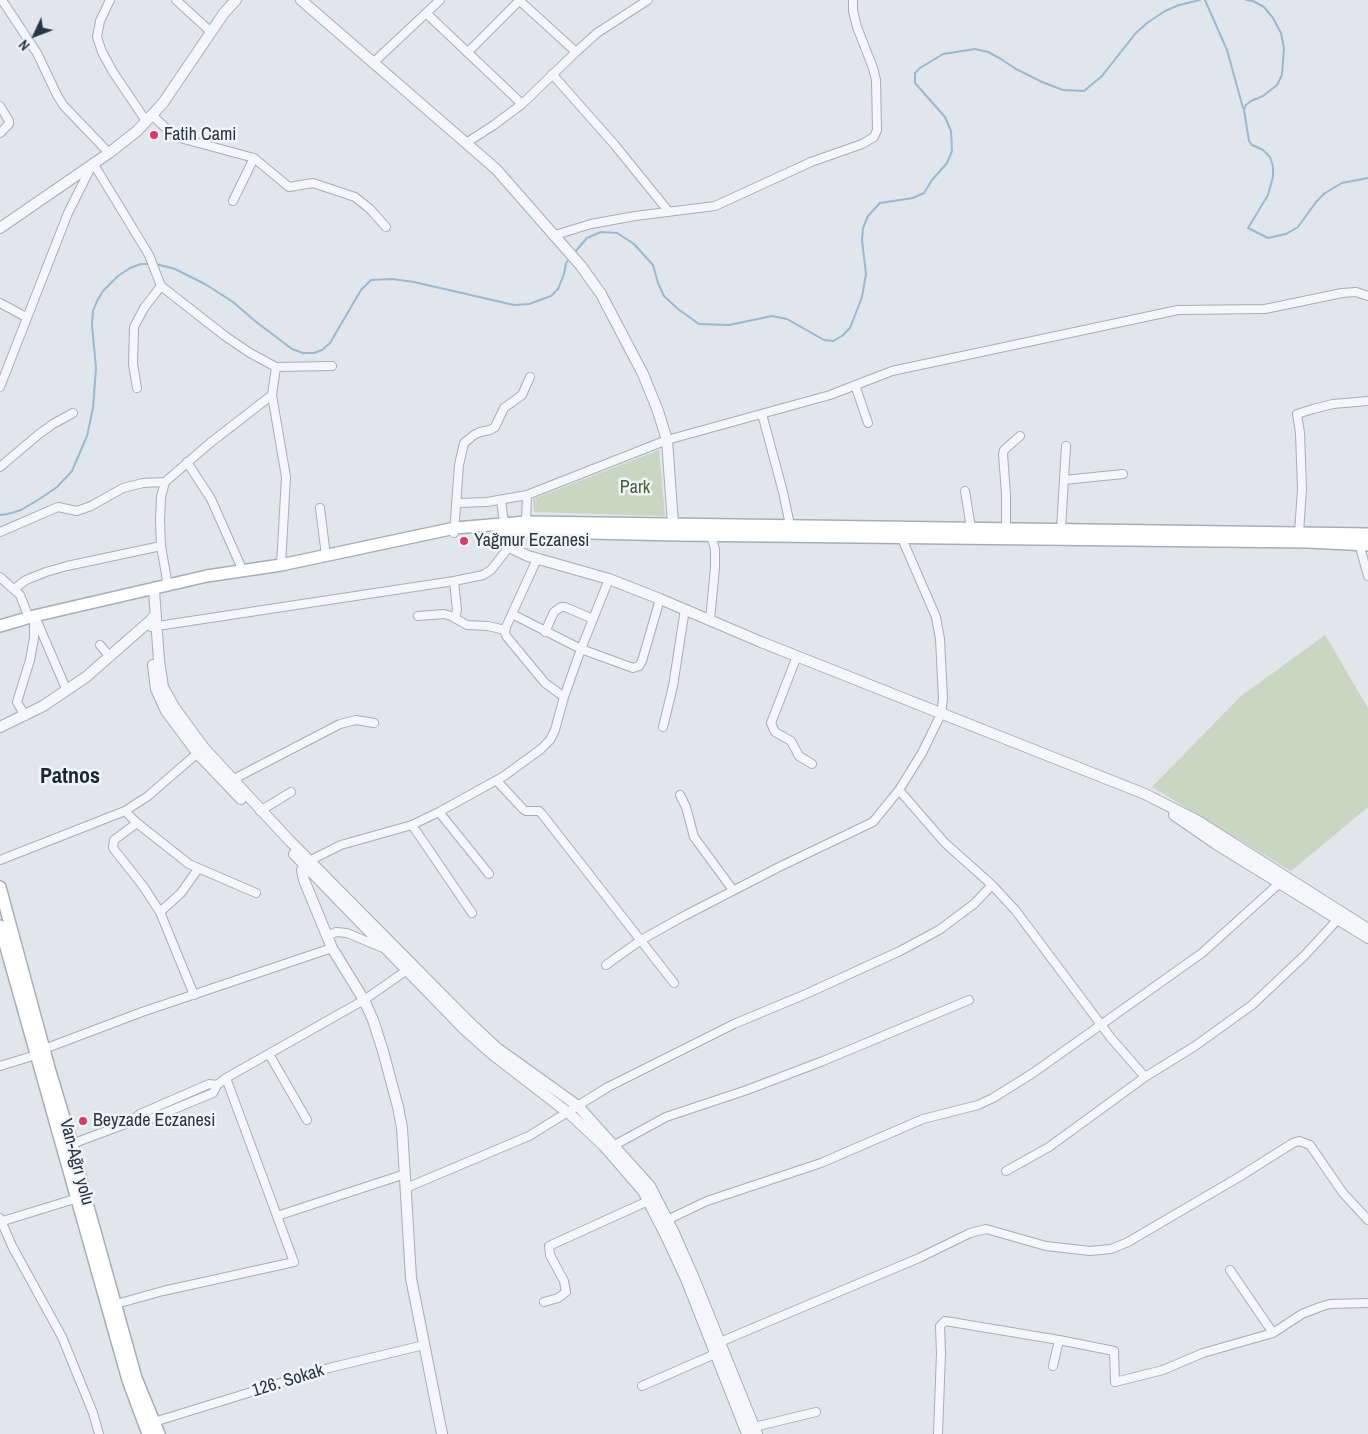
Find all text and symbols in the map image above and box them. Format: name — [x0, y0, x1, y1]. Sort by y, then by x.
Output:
north arrow — [10, 10, 60, 60]
text: N — [15, 36, 33, 54]
place label: Fatih Cami — [164, 124, 236, 146]
marker: Fatih Cami — [148, 129, 160, 141]
park label: Park — [620, 477, 650, 499]
place label: Yağmur Eczanesi — [474, 530, 589, 552]
marker: Yağmur Eczanesi — [458, 535, 470, 547]
district label: Patnos — [40, 764, 100, 790]
place label: Beyzade Eczanesi — [93, 1110, 215, 1132]
marker: Beyzade Eczanesi — [77, 1115, 89, 1127]
street label: Van-Ağrı yolu — [54, 1117, 98, 1207]
street label: 126. Sokak — [250, 1360, 326, 1402]

